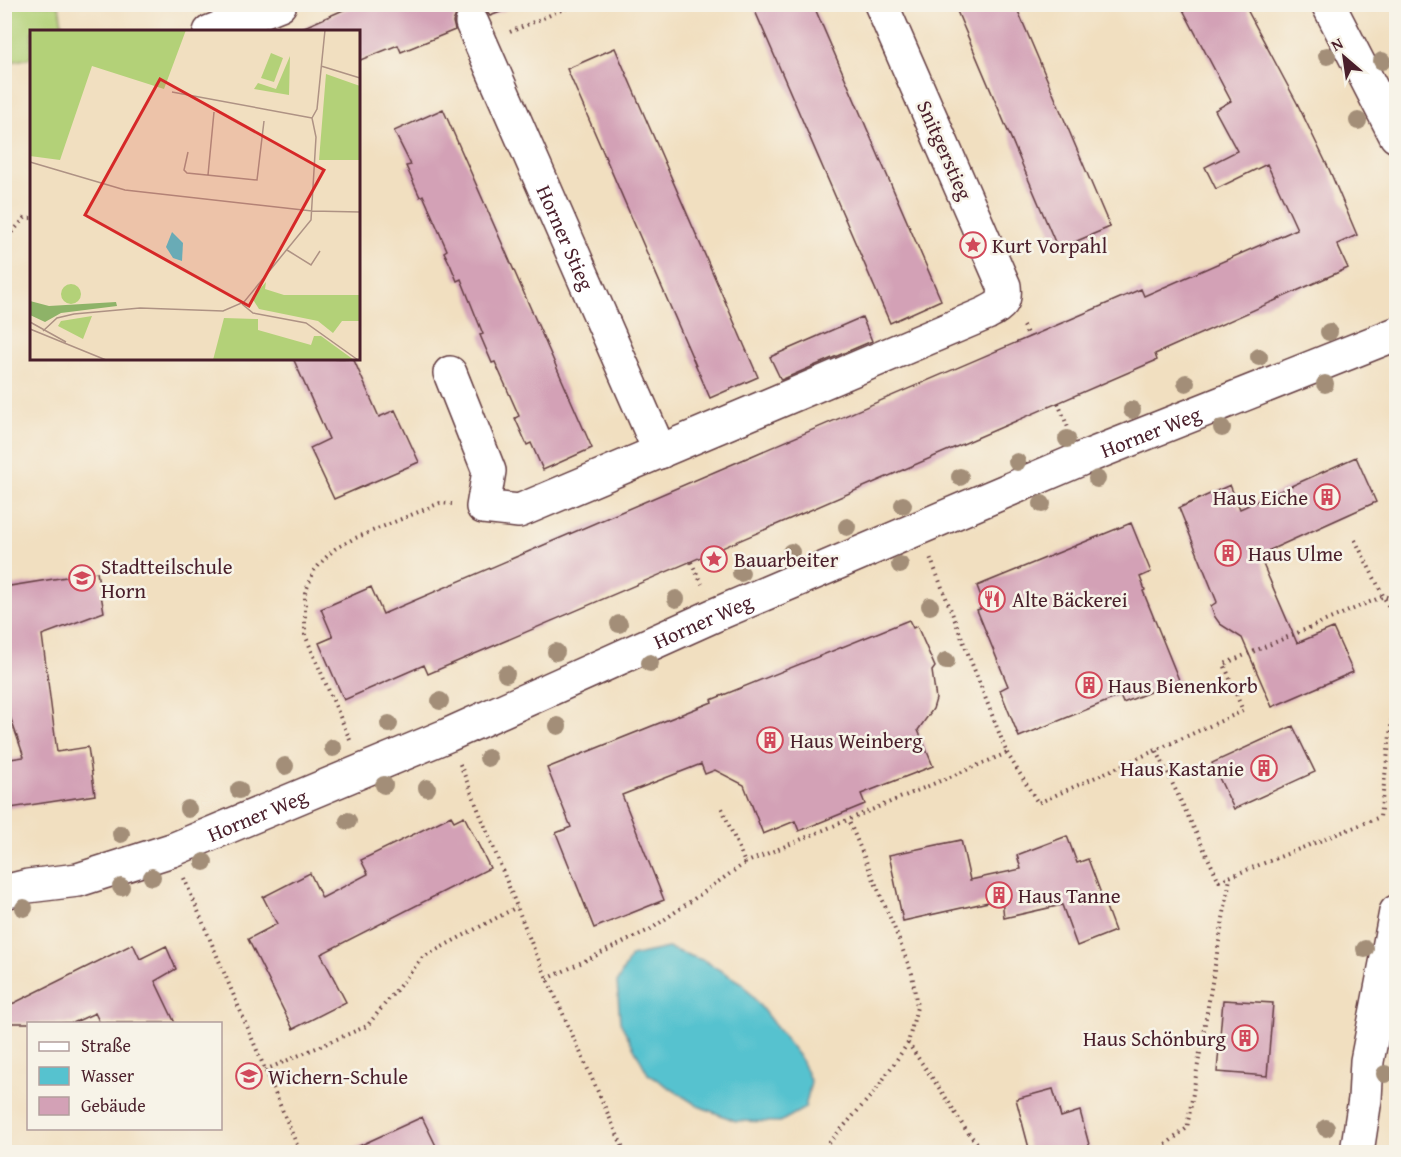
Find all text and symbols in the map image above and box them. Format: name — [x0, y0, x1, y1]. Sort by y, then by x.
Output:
north arrow — [1314, 27, 1374, 87]
inset map — [30, 30, 360, 360]
text: N — [1326, 31, 1347, 57]
street label: Snitgerstieg — [909, 95, 981, 205]
street label: Horner Stieg — [529, 180, 603, 295]
place icon: Kurt Vorpahl — [958, 230, 988, 260]
place label: Kurt Vorpahl — [992, 230, 1107, 261]
street label: Horner Weg — [1096, 397, 1206, 465]
place label: Haus Eiche — [1213, 482, 1308, 513]
building icon: Haus Eiche — [1312, 482, 1342, 512]
building icon: Haus Ulme — [1213, 538, 1243, 568]
place label: Haus Ulme — [1248, 538, 1343, 569]
place icon: Bauarbeiter — [699, 544, 729, 574]
place label: Bauarbeiter — [734, 544, 839, 575]
place label: Stadtteilschule Horn — [101, 551, 233, 606]
school or university icon: Stadtteilschule Horn — [67, 563, 97, 593]
restaurant icon: Alte Bäckerei — [977, 584, 1007, 614]
place label: Alte Bäckerei — [1012, 584, 1128, 615]
street label: Horner Weg — [648, 585, 758, 656]
building icon: Haus Bienenkorb — [1074, 670, 1104, 700]
place label: Haus Bienenkorb — [1108, 670, 1258, 701]
building icon: Haus Weinberg — [755, 725, 785, 755]
place label: Haus Weinberg — [790, 725, 923, 756]
place label: Haus Kastanie — [1120, 753, 1244, 784]
building icon: Haus Kastanie — [1249, 753, 1279, 783]
street label: Horner Weg — [202, 780, 312, 849]
building icon: Haus Tanne — [984, 880, 1014, 910]
place label: Haus Tanne — [1018, 880, 1121, 911]
legend — [27, 1022, 222, 1130]
place label: Haus Schönburg — [1083, 1023, 1227, 1054]
building icon: Haus Schönburg — [1230, 1023, 1260, 1053]
text: Straße — [81, 1032, 131, 1059]
school or university icon: Wichern-Schule — [234, 1061, 264, 1091]
place label: Wichern-Schule — [268, 1061, 408, 1092]
text: Wasser — [81, 1062, 135, 1089]
text: Gebäude — [81, 1092, 146, 1119]

